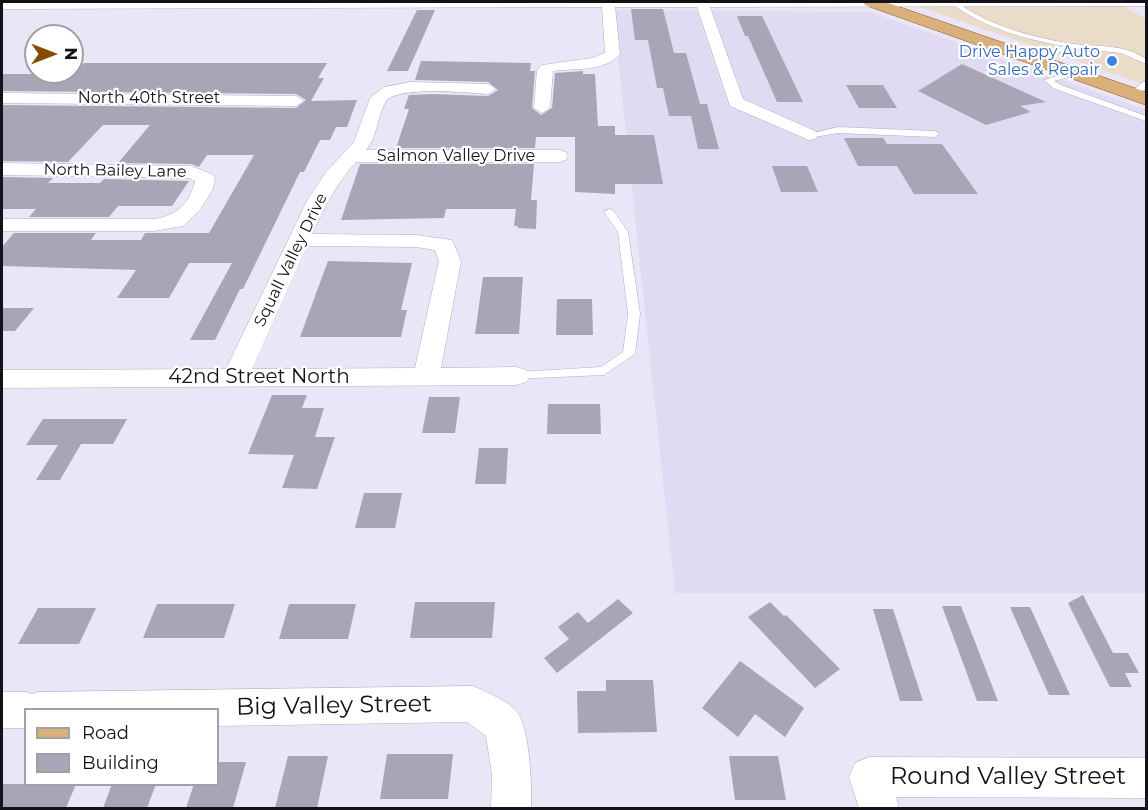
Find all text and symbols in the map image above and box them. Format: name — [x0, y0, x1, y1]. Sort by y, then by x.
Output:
north arrow — [24, 24, 84, 84]
place label: Drive Happy Auto Sales & Repair — [959, 42, 1100, 80]
text: N — [61, 48, 80, 60]
marker: Drive Happy Auto Sales & Repair — [1105, 54, 1119, 68]
street label: North 40th Street — [78, 88, 220, 108]
street label: Salmon Valley Drive — [377, 146, 535, 166]
street label: North Bailey Lane — [43, 160, 187, 182]
street label: Squall Valley Drive — [250, 190, 332, 330]
street label: 42nd Street North — [168, 365, 350, 389]
street label: Big Valley Street — [236, 690, 432, 722]
legend — [24, 708, 219, 786]
text: Road — [82, 722, 129, 744]
text: Building — [82, 752, 159, 774]
street label: Round Valley Street — [890, 763, 1126, 791]

